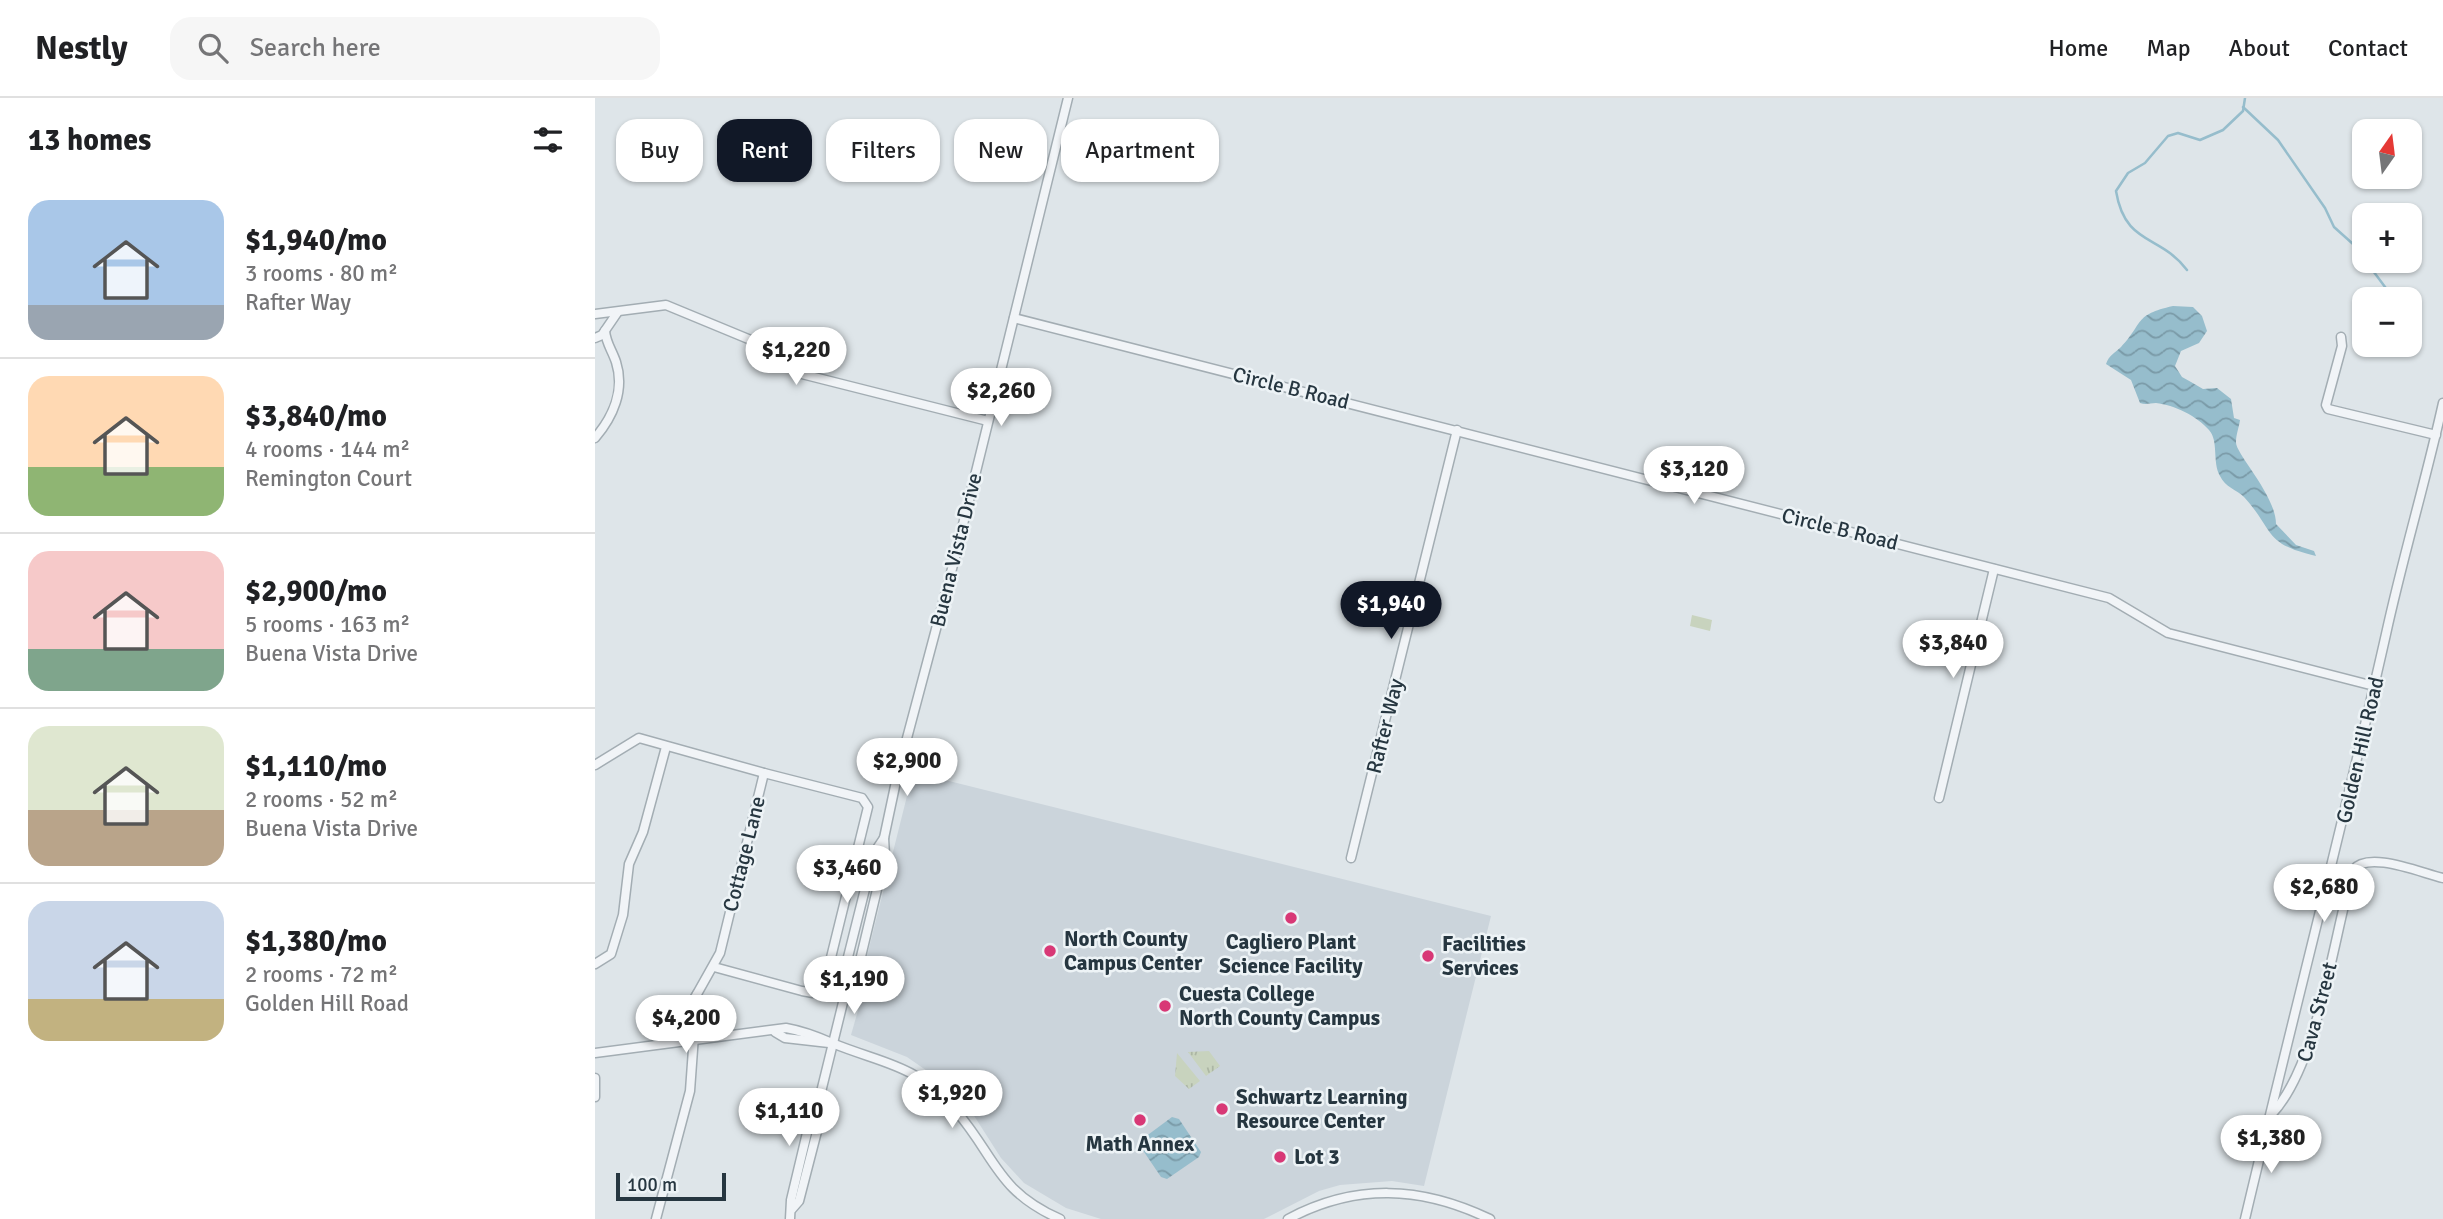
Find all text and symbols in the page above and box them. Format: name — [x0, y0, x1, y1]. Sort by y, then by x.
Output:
search box — [170, 17, 660, 80]
text: Nestly — [35, 28, 128, 69]
icon: search — [194, 29, 232, 67]
text: Search here — [250, 32, 381, 64]
text: Home — [2048, 33, 2108, 63]
text: Map — [2146, 33, 2191, 63]
text: About — [2229, 33, 2290, 63]
text: Contact — [2328, 33, 2408, 63]
chip: Buy — [616, 119, 703, 182]
chip: Rent — [717, 119, 812, 182]
chip: Filters — [826, 119, 940, 182]
chip: New — [954, 119, 1047, 182]
chip: Apartment — [1061, 119, 1219, 182]
north arrow — [2352, 119, 2422, 189]
map controls — [2352, 119, 2422, 357]
icon: filters — [529, 121, 567, 159]
text: 13 homes — [28, 122, 151, 159]
button: + — [2352, 203, 2422, 273]
text: $1,940/mo — [245, 222, 387, 259]
icon: home — [84, 228, 168, 312]
text: 3 rooms · 80 m² — [245, 259, 398, 288]
button: − — [2352, 287, 2422, 357]
text: Rafter Way — [245, 288, 351, 317]
pin: $1,220 — [739, 328, 853, 387]
text: $1,220 — [762, 335, 830, 364]
street label: Circle B Road — [1230, 361, 1352, 415]
pin: $2,260 — [944, 368, 1058, 428]
text: $2,260 — [967, 376, 1035, 405]
text: $3,840/mo — [245, 398, 387, 435]
icon: home — [84, 404, 168, 488]
text: 4 rooms · 144 m² — [245, 435, 410, 464]
pin: $3,120 — [1637, 446, 1751, 506]
text: $3,120 — [1660, 454, 1728, 483]
text: Remington Court — [245, 464, 412, 493]
street label: Buena Vista Drive — [924, 470, 988, 630]
street label: Circle B Road — [1779, 502, 1901, 556]
text: $2,900/mo — [245, 573, 387, 610]
icon: home — [84, 579, 168, 663]
pin: $1,940 — [1334, 582, 1448, 641]
text: $1,940 — [1357, 589, 1425, 618]
text: 5 rooms · 163 m² — [245, 610, 410, 639]
pin: $3,840 — [1896, 620, 2010, 680]
text: $3,840 — [1919, 628, 1987, 657]
text: Buena Vista Drive — [245, 639, 418, 668]
street label: Golden Hill Road — [2330, 674, 2390, 826]
street label: Rafter Way — [1361, 676, 1409, 776]
pin: $2,900 — [850, 738, 964, 798]
text: $2,900 — [873, 746, 941, 775]
text: $1,110/mo — [245, 748, 387, 785]
icon: home — [84, 754, 168, 838]
text: 2 rooms · 52 m² — [245, 785, 398, 814]
street label: Cottage Lane — [717, 794, 771, 914]
text: Buena Vista Drive — [245, 814, 418, 843]
pin: $3,460 — [790, 846, 904, 905]
text: $3,460 — [813, 853, 881, 882]
pin: $2,680 — [2267, 864, 2381, 924]
text: $2,680 — [2290, 872, 2358, 901]
marker: Cagliero Plant Science Facility — [1283, 910, 1299, 926]
text: $1,380/mo — [245, 923, 387, 960]
place label: North County Campus Center — [1064, 926, 1203, 976]
icon: home — [84, 929, 168, 1013]
place label: Cagliero Plant Science Facility — [1219, 929, 1363, 979]
place label: Facilities Services — [1442, 931, 1526, 981]
marker: North County Campus Center — [1042, 943, 1058, 959]
marker: Facilities Services — [1420, 948, 1436, 964]
pin: $1,190 — [797, 956, 911, 1016]
street label: Cava Street — [2291, 959, 2343, 1065]
text: 2 rooms · 72 m² — [245, 960, 398, 989]
text: $1,190 — [820, 964, 888, 993]
place label: Cuesta College North County Campus — [1179, 981, 1380, 1031]
text: Golden Hill Road — [245, 989, 409, 1018]
pin: $4,200 — [629, 996, 743, 1055]
marker: Cuesta College North County Campus — [1157, 998, 1173, 1014]
text: $4,200 — [652, 1003, 720, 1032]
pin: $1,920 — [895, 1070, 1009, 1130]
text: $1,920 — [918, 1078, 986, 1107]
place label: Schwartz Learning Resource Center — [1236, 1084, 1408, 1134]
pin: $1,110 — [732, 1088, 846, 1148]
text: $1,110 — [755, 1096, 823, 1125]
marker: Schwartz Learning Resource Center — [1214, 1101, 1230, 1117]
marker: Math Annex — [1132, 1112, 1148, 1128]
pin: $1,380 — [2214, 1116, 2328, 1175]
text: $1,380 — [2237, 1123, 2305, 1152]
place label: Math Annex — [1086, 1131, 1195, 1157]
place label: Lot 3 — [1294, 1144, 1340, 1170]
marker: Lot 3 — [1272, 1149, 1288, 1165]
scale bar — [616, 1170, 726, 1202]
text: 100 m — [627, 1173, 677, 1197]

